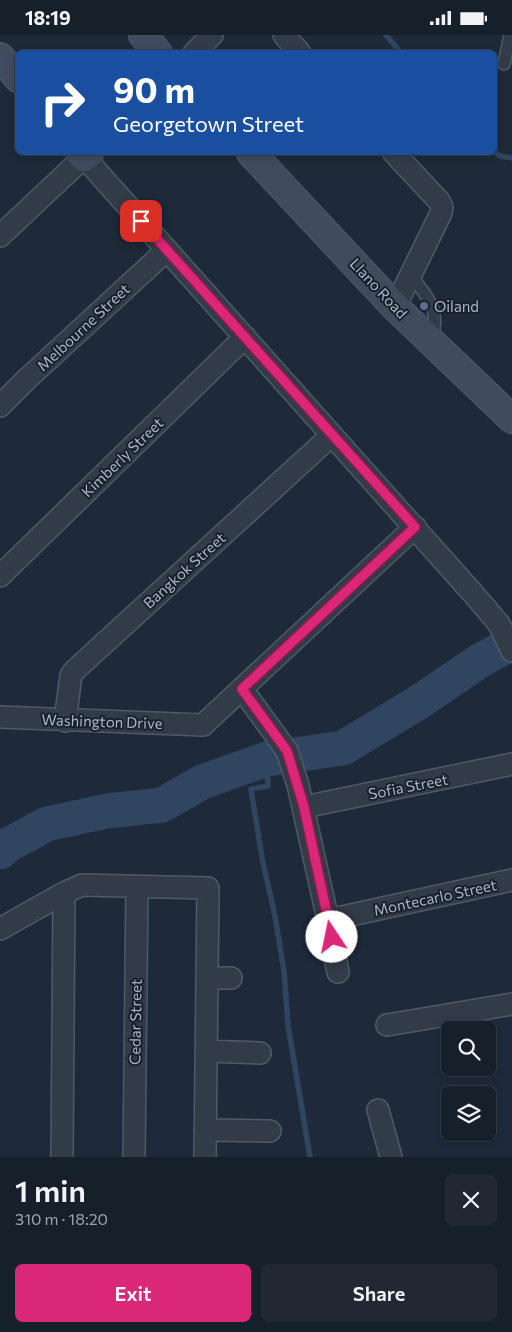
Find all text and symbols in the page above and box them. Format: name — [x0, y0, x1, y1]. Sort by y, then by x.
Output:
text: 18:19 — [25, 6, 71, 29]
text: 90 m — [113, 67, 195, 110]
icon: right — [30, 70, 95, 135]
text: Georgetown Street — [113, 110, 304, 137]
pin — [120, 200, 162, 242]
icon: arrive — [127, 207, 155, 235]
street label: Llano Road — [347, 254, 411, 322]
street label: Melbourne Street — [33, 279, 133, 375]
place label: Oiland — [434, 297, 479, 315]
marker: Oiland — [418, 300, 430, 312]
street label: Kimberly Street — [77, 413, 167, 501]
street label: Bangkok Street — [139, 528, 229, 612]
street label: Washington Drive — [41, 710, 163, 732]
street label: Sofia Street — [367, 769, 449, 803]
street label: Montecarlo Street — [372, 875, 498, 919]
position arrow — [305, 910, 357, 962]
street label: Cedar Street — [125, 979, 145, 1065]
map controls — [441, 1021, 496, 1141]
button: search — [441, 1021, 496, 1076]
button: layers — [441, 1086, 496, 1141]
text: 1 min — [15, 1171, 86, 1208]
button: close — [445, 1174, 497, 1226]
text: 310 m · 18:20 — [15, 1209, 108, 1228]
button: Exit — [15, 1264, 251, 1322]
button: Share — [261, 1264, 497, 1322]

